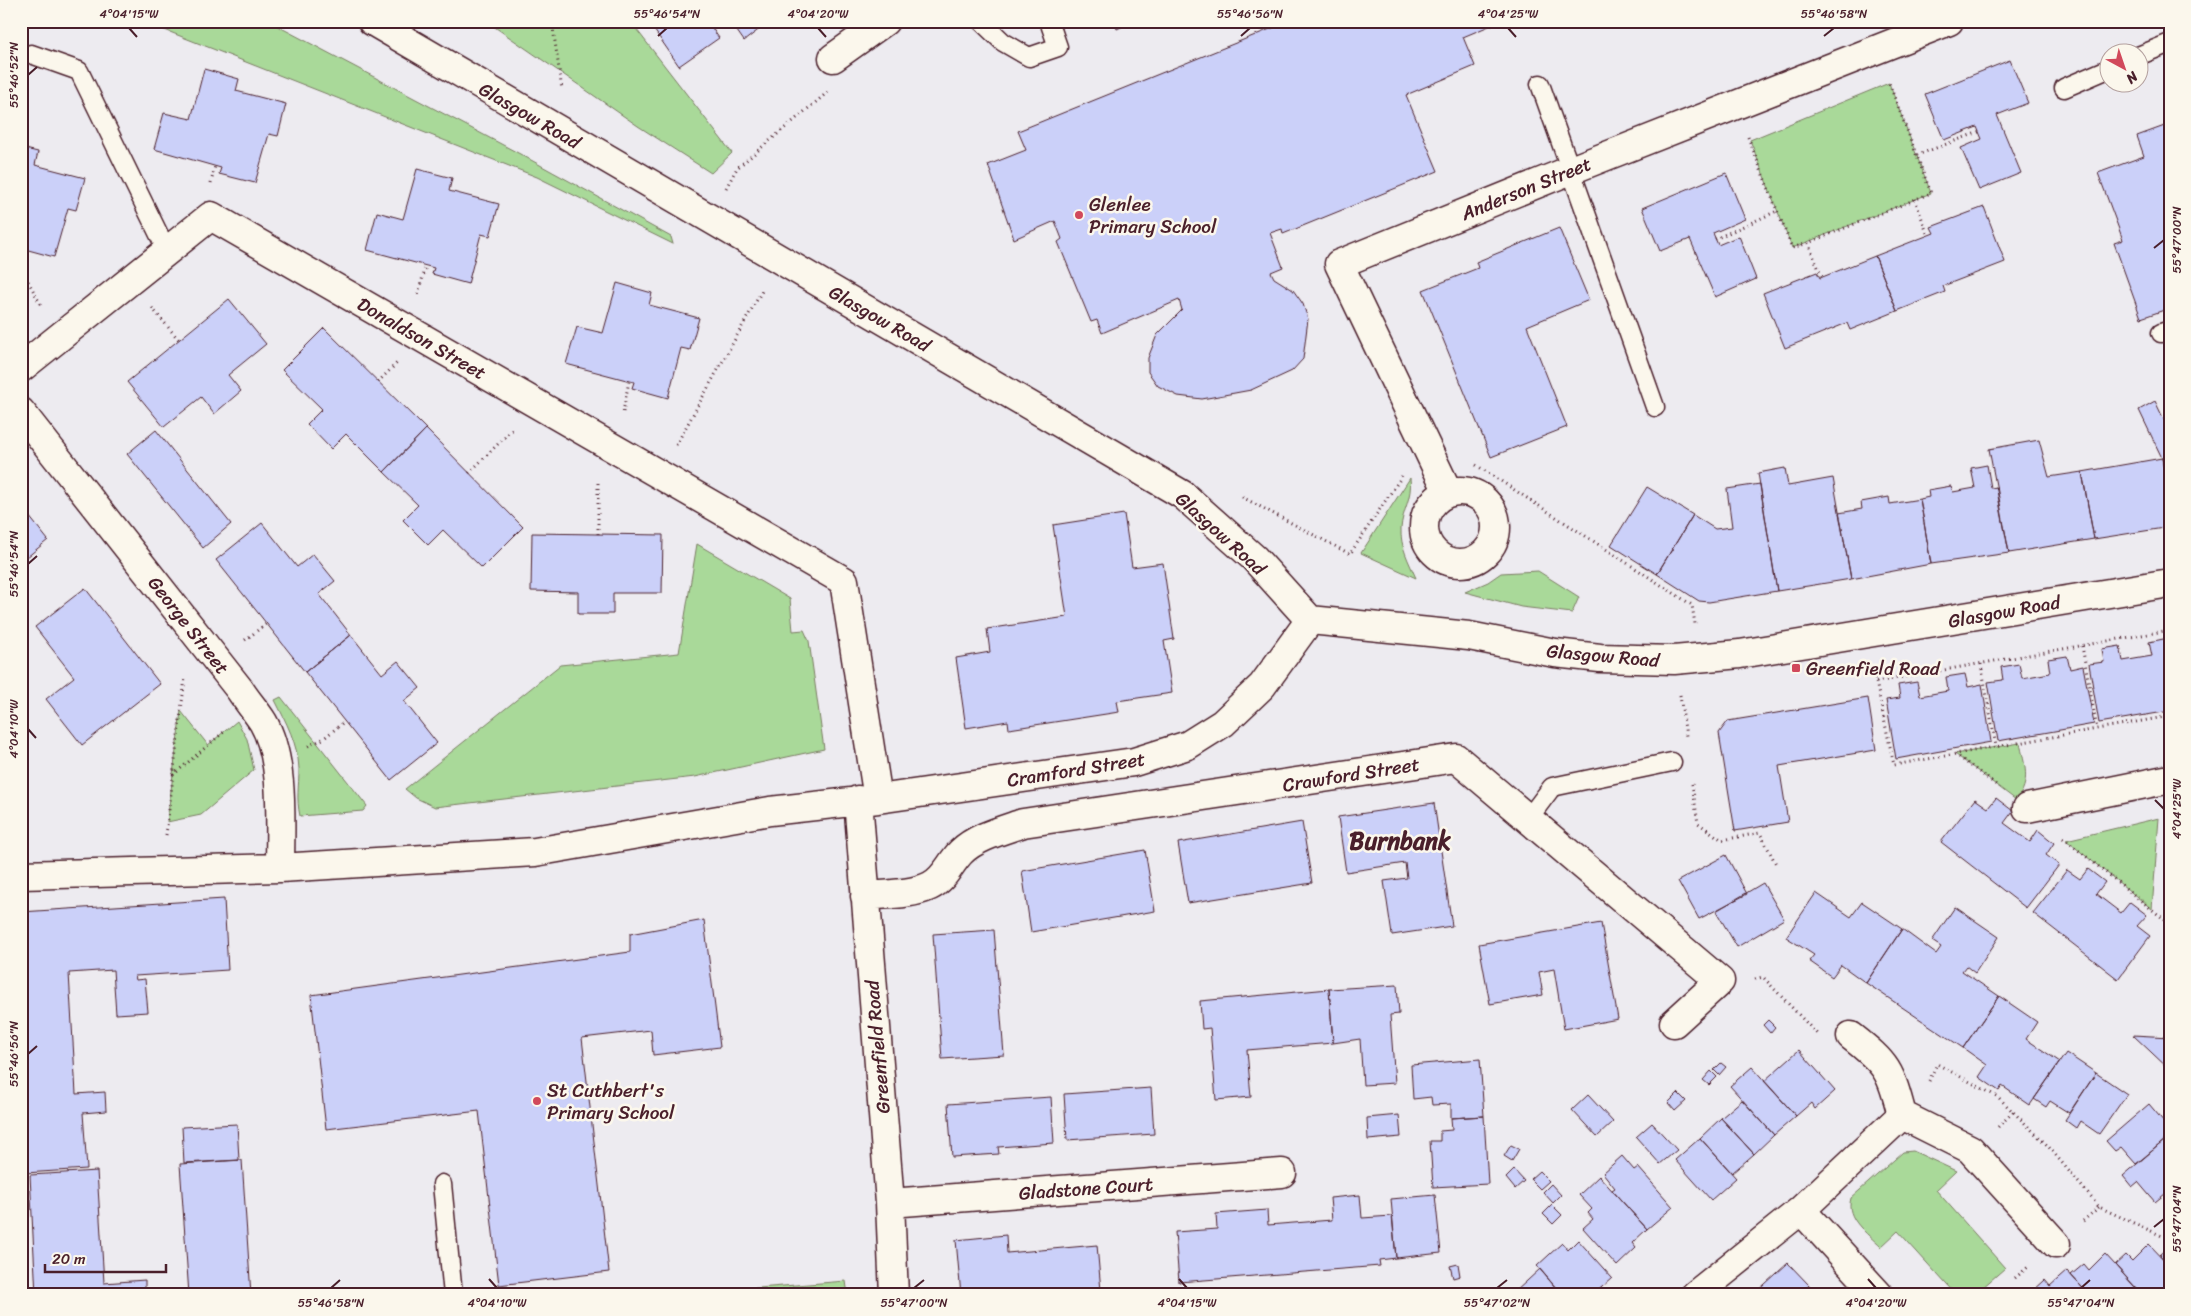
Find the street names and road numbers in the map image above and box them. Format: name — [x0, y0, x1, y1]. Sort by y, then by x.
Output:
street label: Glasgow Road — [472, 73, 588, 159]
street label: Anderson Street — [1455, 147, 1597, 230]
street label: Glasgow Road — [822, 276, 938, 362]
street label: Donaldson Street — [351, 288, 493, 389]
street label: Glasgow Road — [1168, 483, 1275, 584]
street label: George Street — [139, 569, 238, 682]
street label: Glasgow Road — [1945, 585, 2064, 638]
street label: Glasgow Road — [1545, 634, 1662, 677]
street label: Cramford Street — [1005, 742, 1148, 797]
street label: Crawford Street — [1280, 747, 1422, 802]
street label: Greenfield Road — [855, 978, 900, 1115]
street label: Gladstone Court — [1018, 1167, 1154, 1210]

